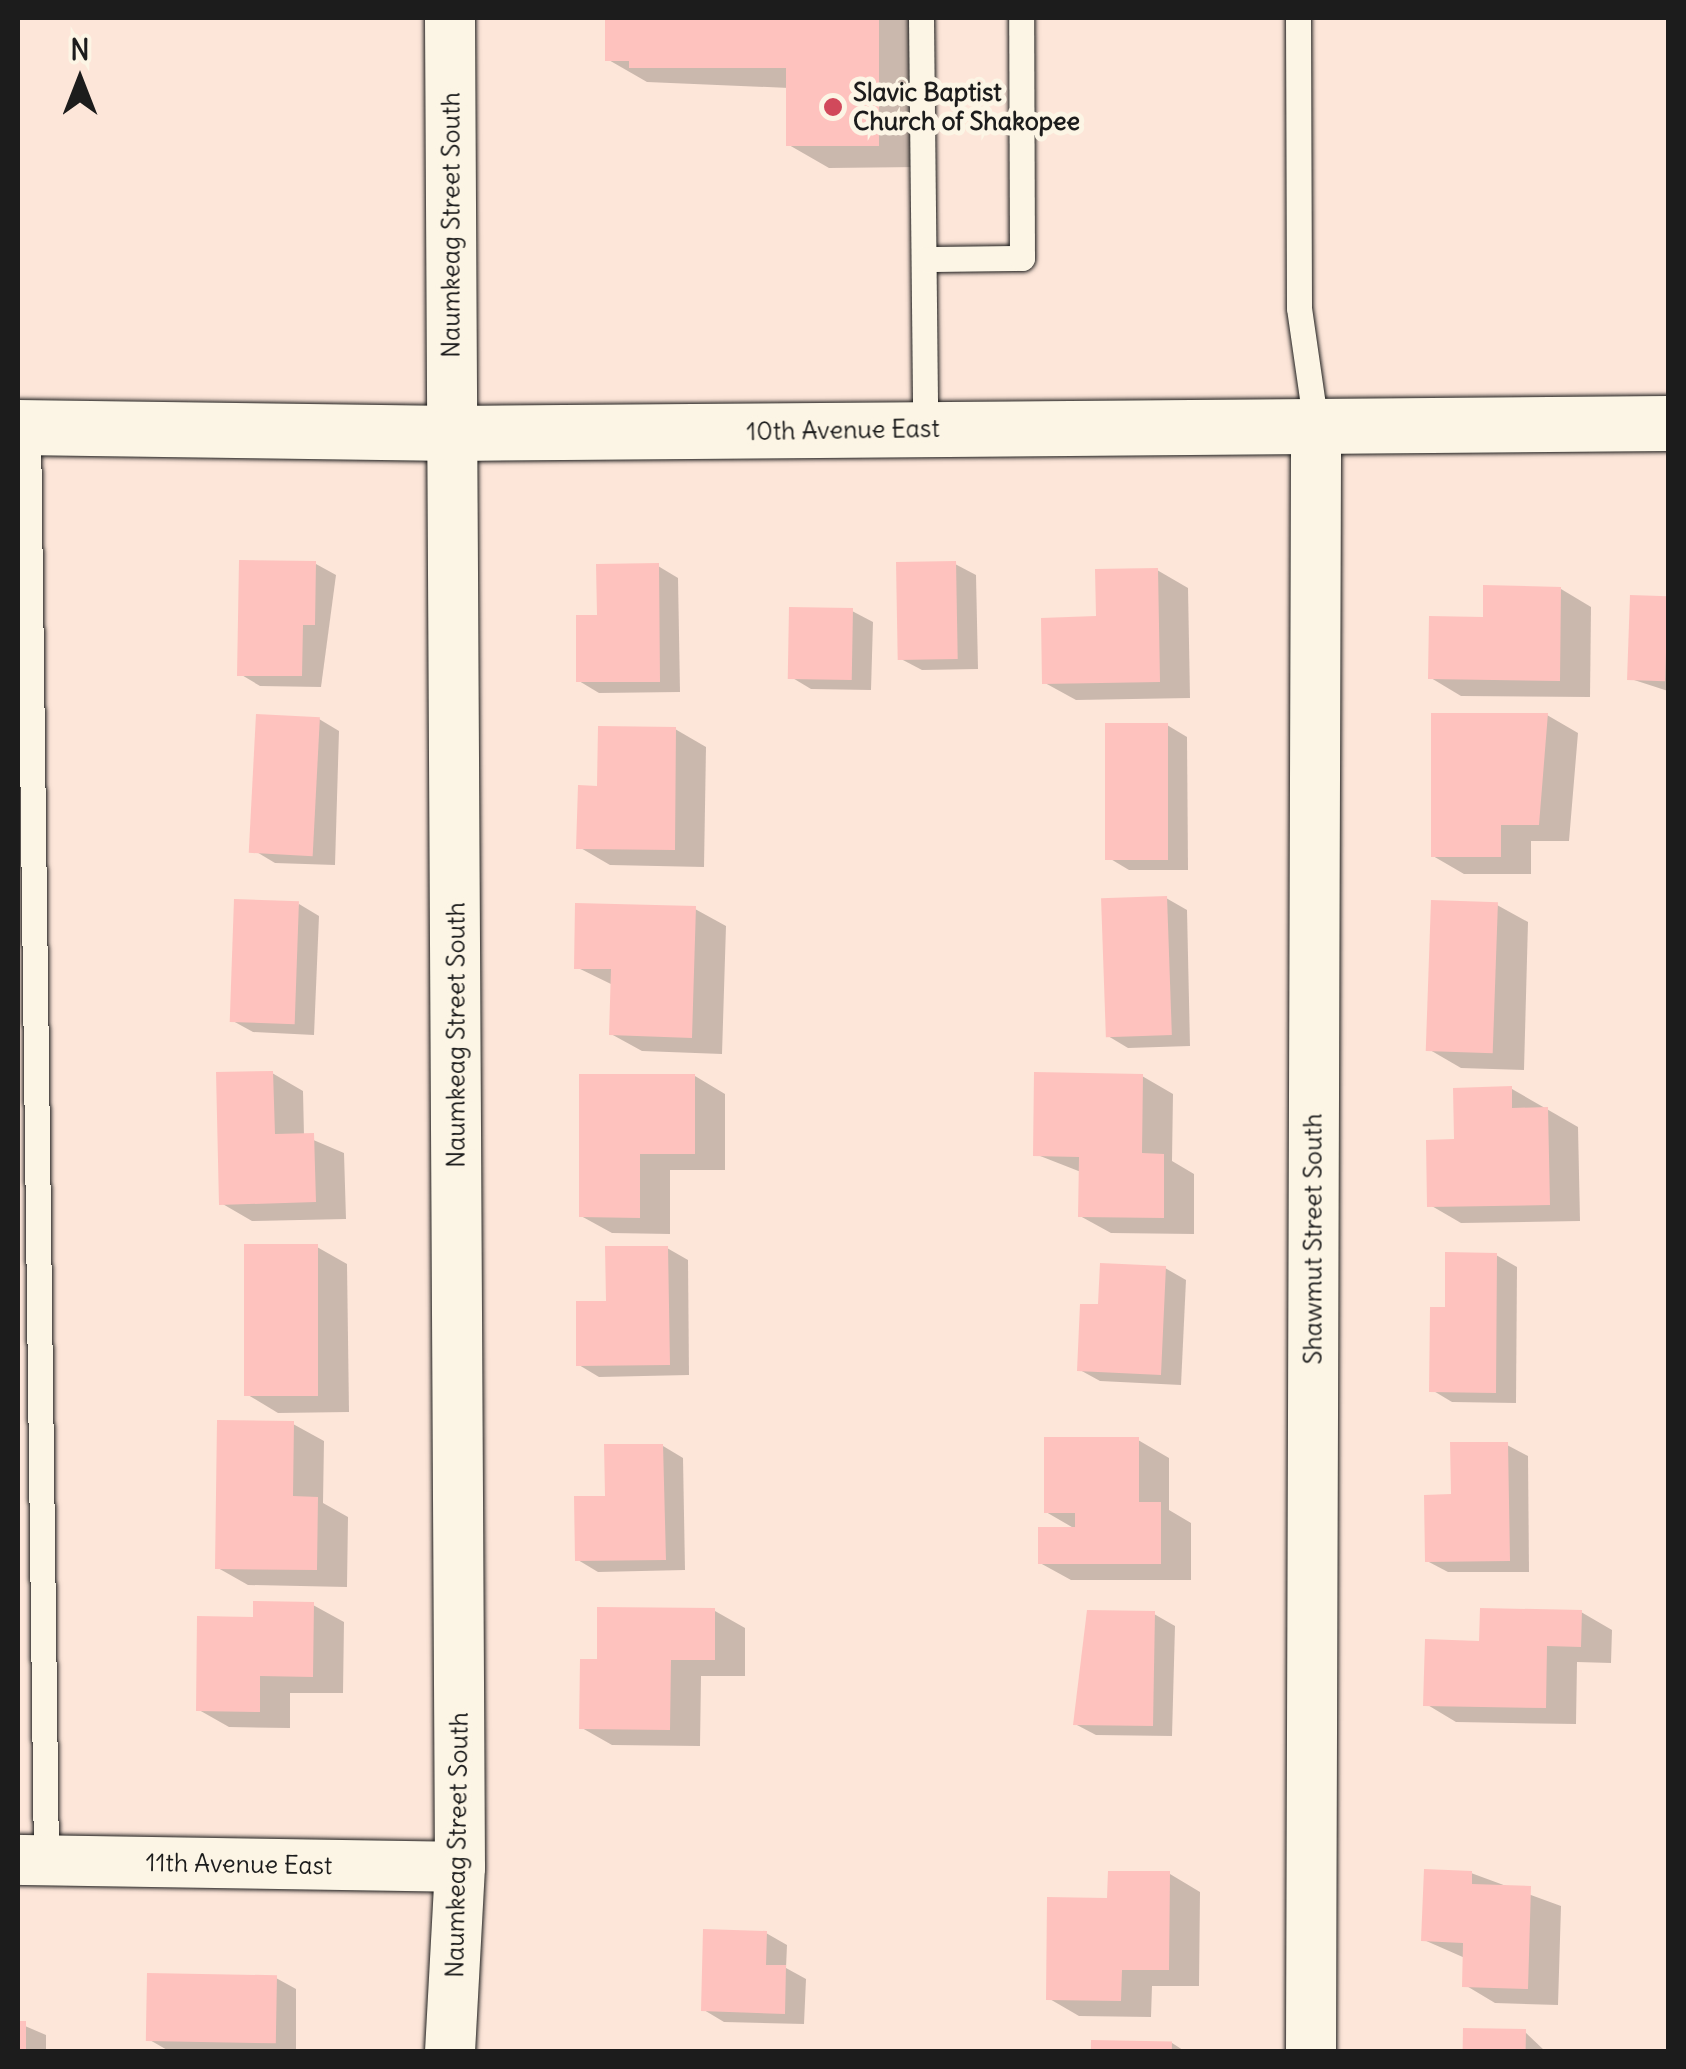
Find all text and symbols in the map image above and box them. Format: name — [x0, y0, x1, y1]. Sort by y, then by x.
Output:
north arrow — [30, 30, 130, 130]
text: N — [70, 32, 90, 68]
place label: Slavic Baptist Church of Shakopee — [853, 78, 1080, 137]
street label: Naumkeag Street South — [436, 92, 466, 358]
marker: Slavic Baptist Church of Shakopee — [822, 96, 844, 118]
street label: 10th Avenue East — [746, 413, 940, 447]
street label: Naumkeag Street South — [441, 902, 471, 1168]
street label: Shawmut Street South — [1298, 1113, 1328, 1365]
street label: Naumkeag Street South — [440, 1712, 474, 1978]
street label: 11th Avenue East — [145, 1847, 333, 1881]

